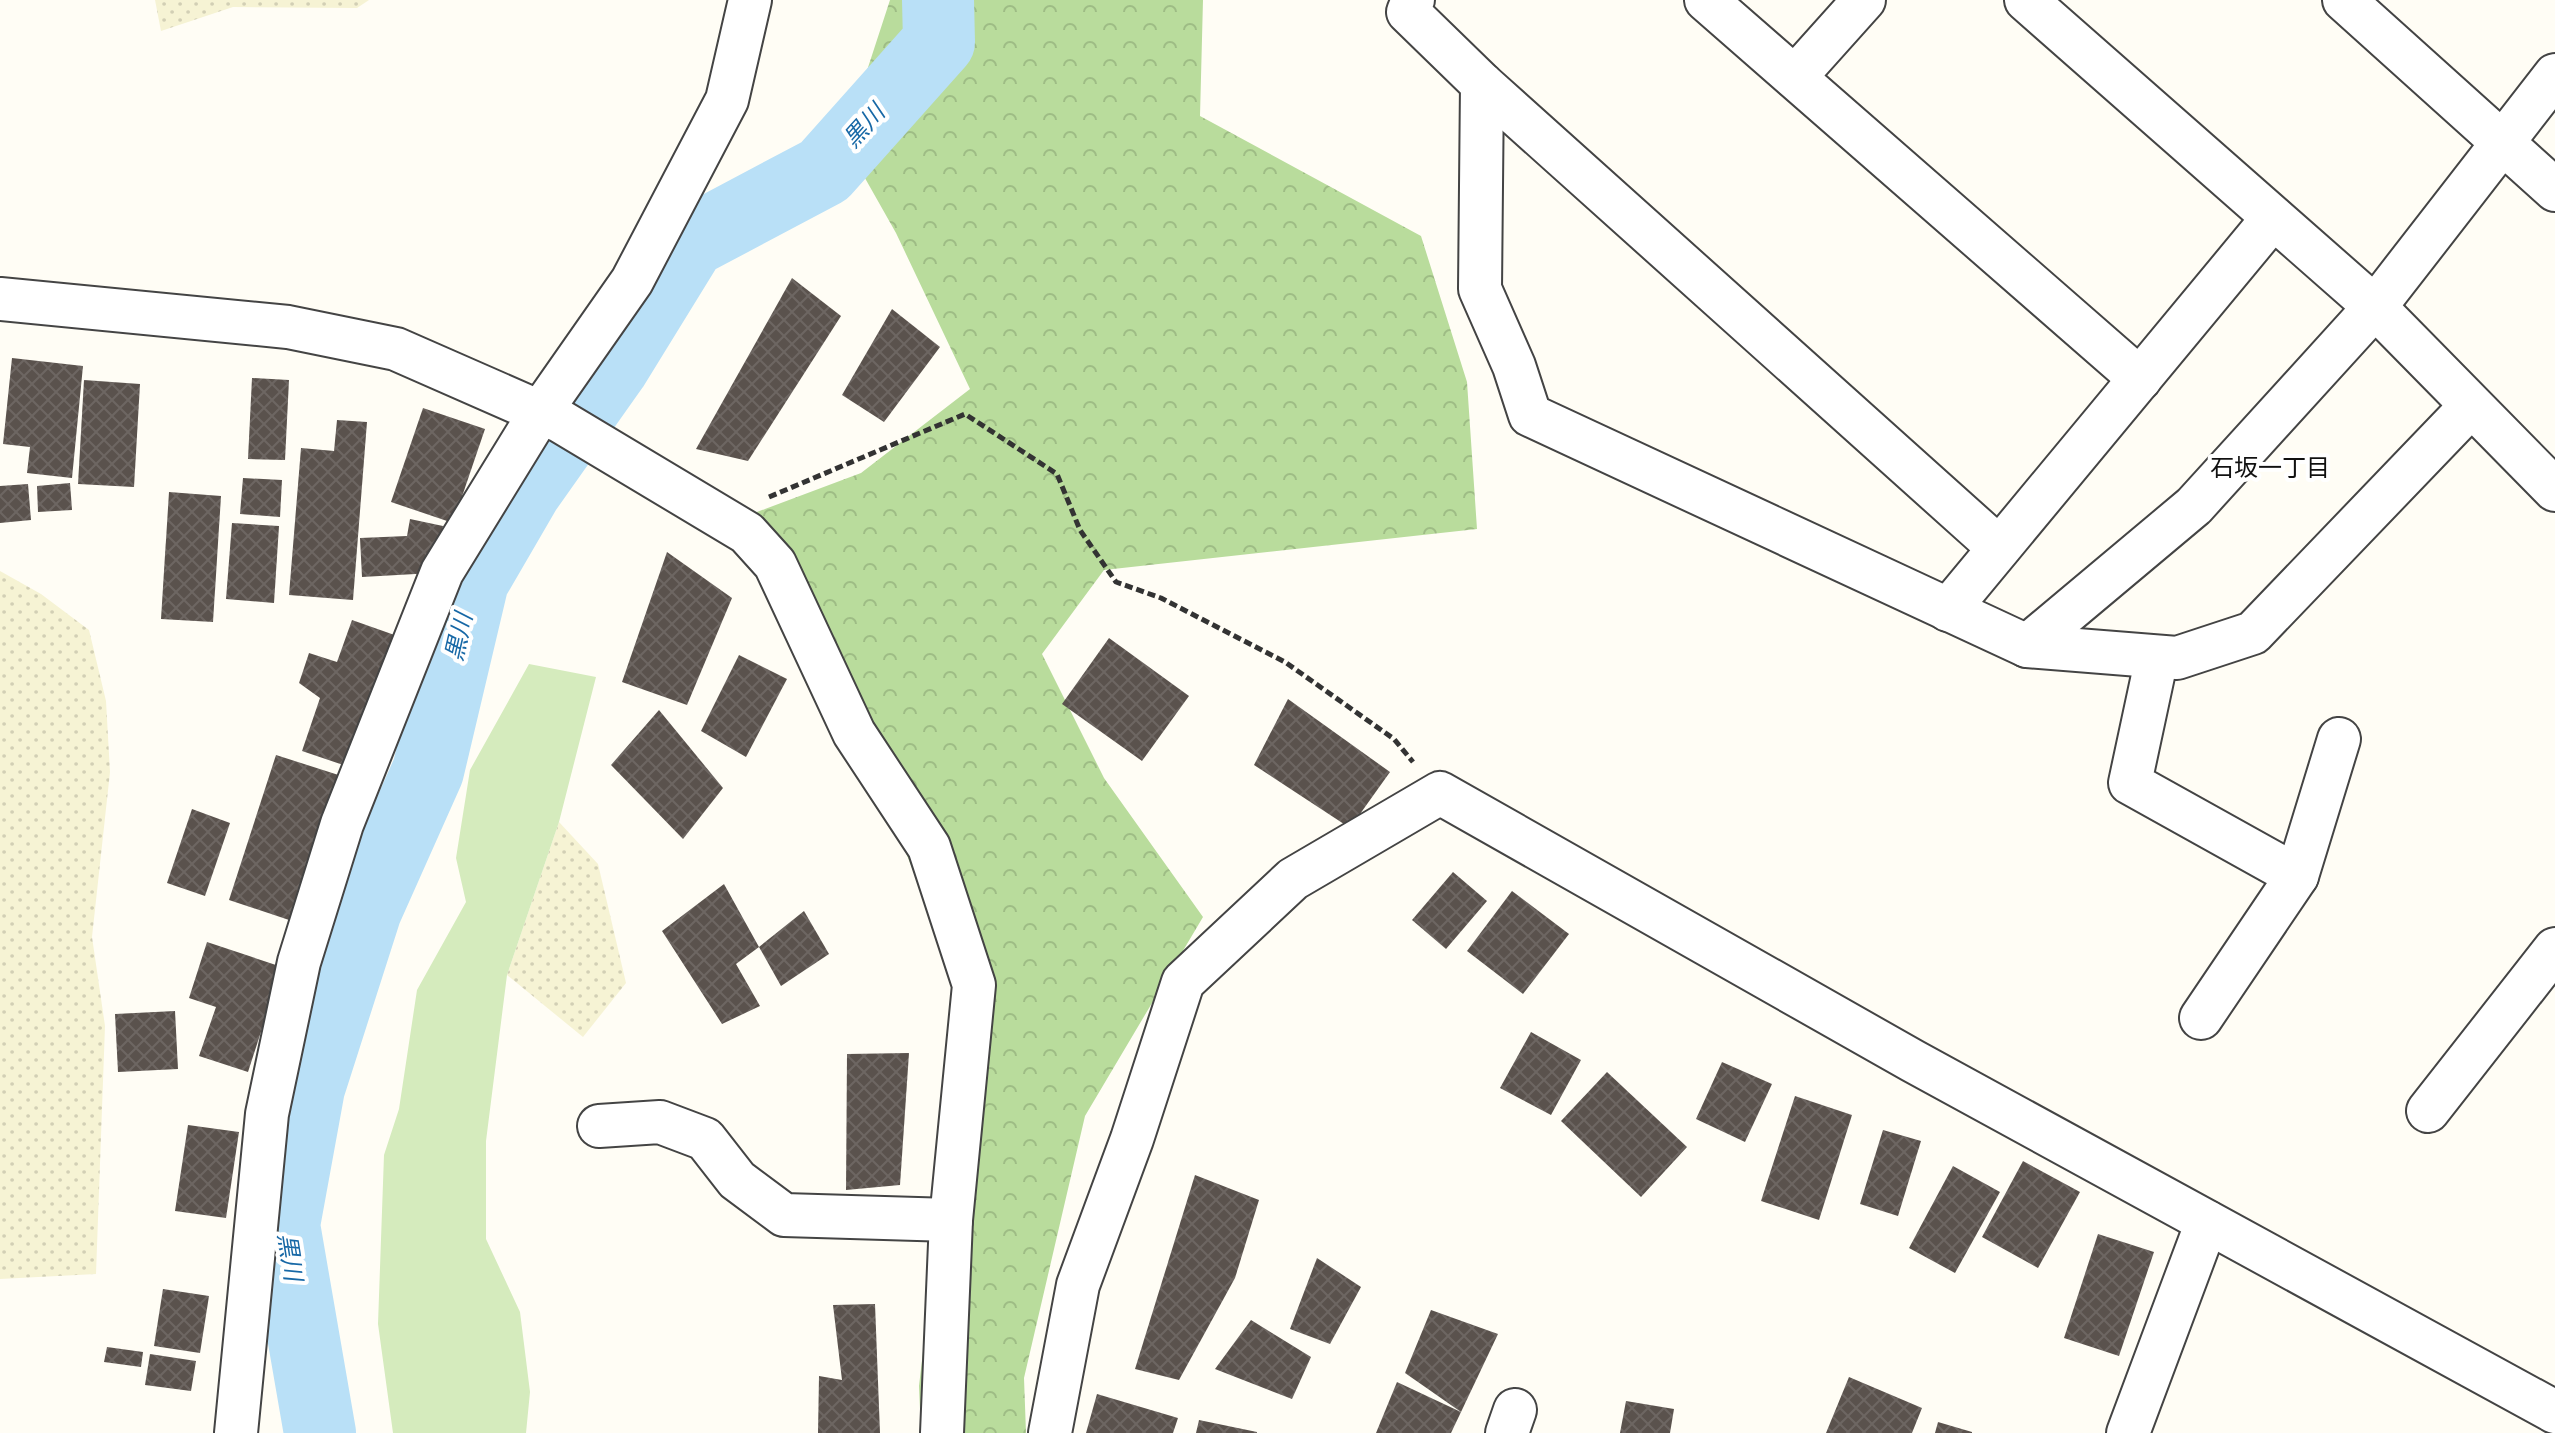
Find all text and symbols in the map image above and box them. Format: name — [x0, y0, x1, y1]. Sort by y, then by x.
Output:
water label: 黒川 — [838, 97, 892, 153]
district label: 石坂一丁目 — [2210, 454, 2330, 482]
water label: 黒川 — [440, 608, 479, 664]
water label: 黒川 — [272, 1231, 308, 1286]

